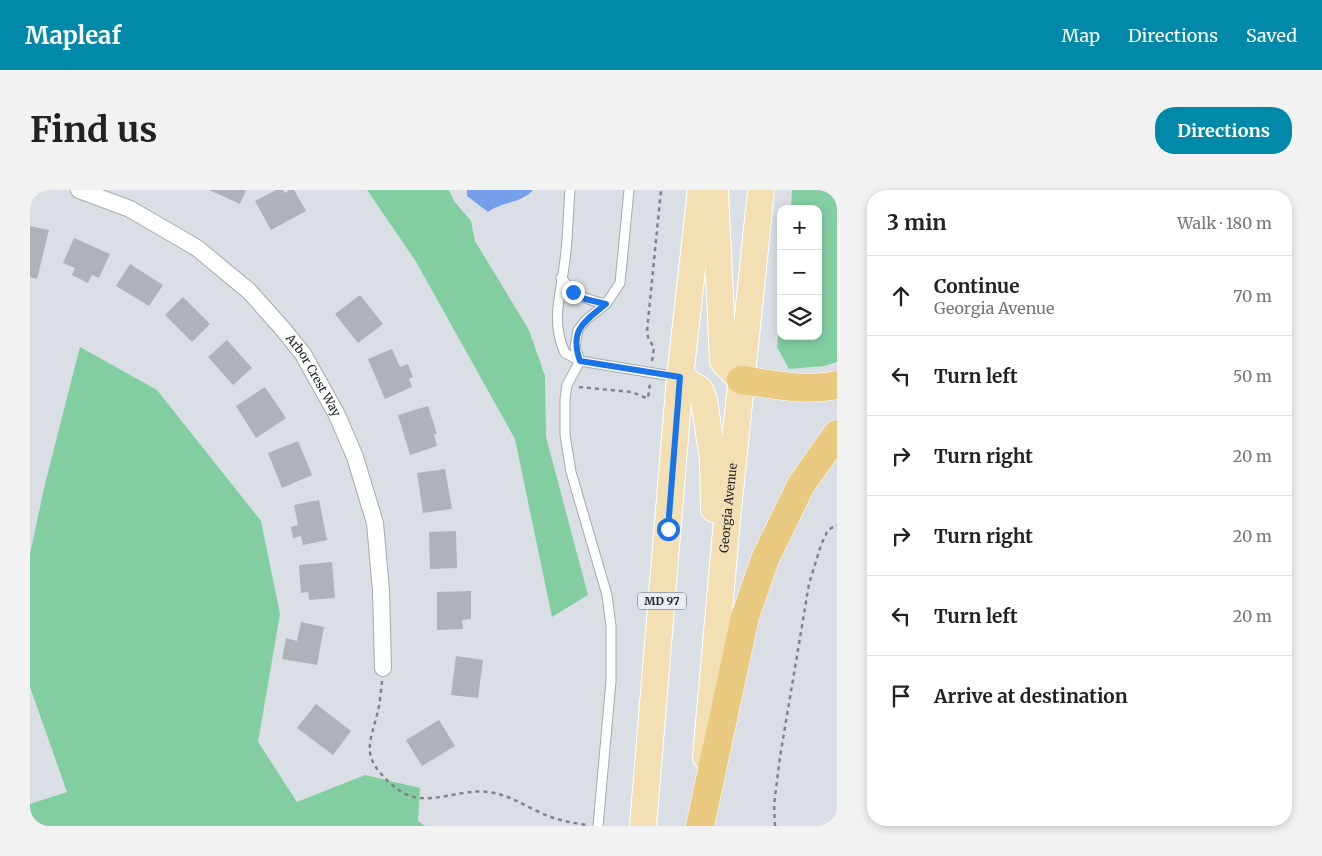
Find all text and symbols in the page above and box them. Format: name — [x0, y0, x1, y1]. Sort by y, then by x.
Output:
text: Mapleaf — [25, 20, 121, 51]
text: Map — [1062, 24, 1100, 47]
text: Directions — [1128, 24, 1218, 47]
text: Saved — [1246, 24, 1297, 47]
button: Directions — [1155, 107, 1292, 154]
text: Find us — [30, 108, 157, 152]
map controls — [777, 205, 822, 340]
button: + — [777, 205, 822, 250]
text: 3 min — [887, 209, 946, 236]
text: Walk · 180 m — [1177, 213, 1272, 233]
button: − — [777, 250, 822, 295]
text: Continue — [934, 274, 1020, 298]
route end — [562, 281, 585, 304]
icon: ahead — [887, 282, 915, 310]
text: 70 m — [1233, 286, 1272, 306]
button: layers — [777, 295, 822, 340]
text: Georgia Avenue — [934, 298, 1054, 318]
street label: Arbor Crest Way — [282, 330, 344, 419]
icon: left — [887, 362, 915, 390]
text: Turn left — [934, 364, 1018, 388]
text: 50 m — [1233, 366, 1272, 386]
icon: right — [887, 442, 915, 470]
text: Turn right — [934, 444, 1033, 468]
text: 20 m — [1233, 446, 1272, 466]
street label: Georgia Avenue — [716, 462, 740, 554]
route start — [657, 518, 680, 541]
icon: right — [887, 522, 915, 550]
text: Turn right — [934, 524, 1033, 548]
text: 20 m — [1233, 526, 1272, 546]
road number: MD 97 — [638, 592, 686, 610]
icon: left — [887, 602, 915, 630]
text: Turn left — [934, 604, 1018, 628]
text: 20 m — [1233, 606, 1272, 626]
icon: arrive — [887, 682, 915, 710]
text: Arrive at destination — [934, 684, 1128, 708]

